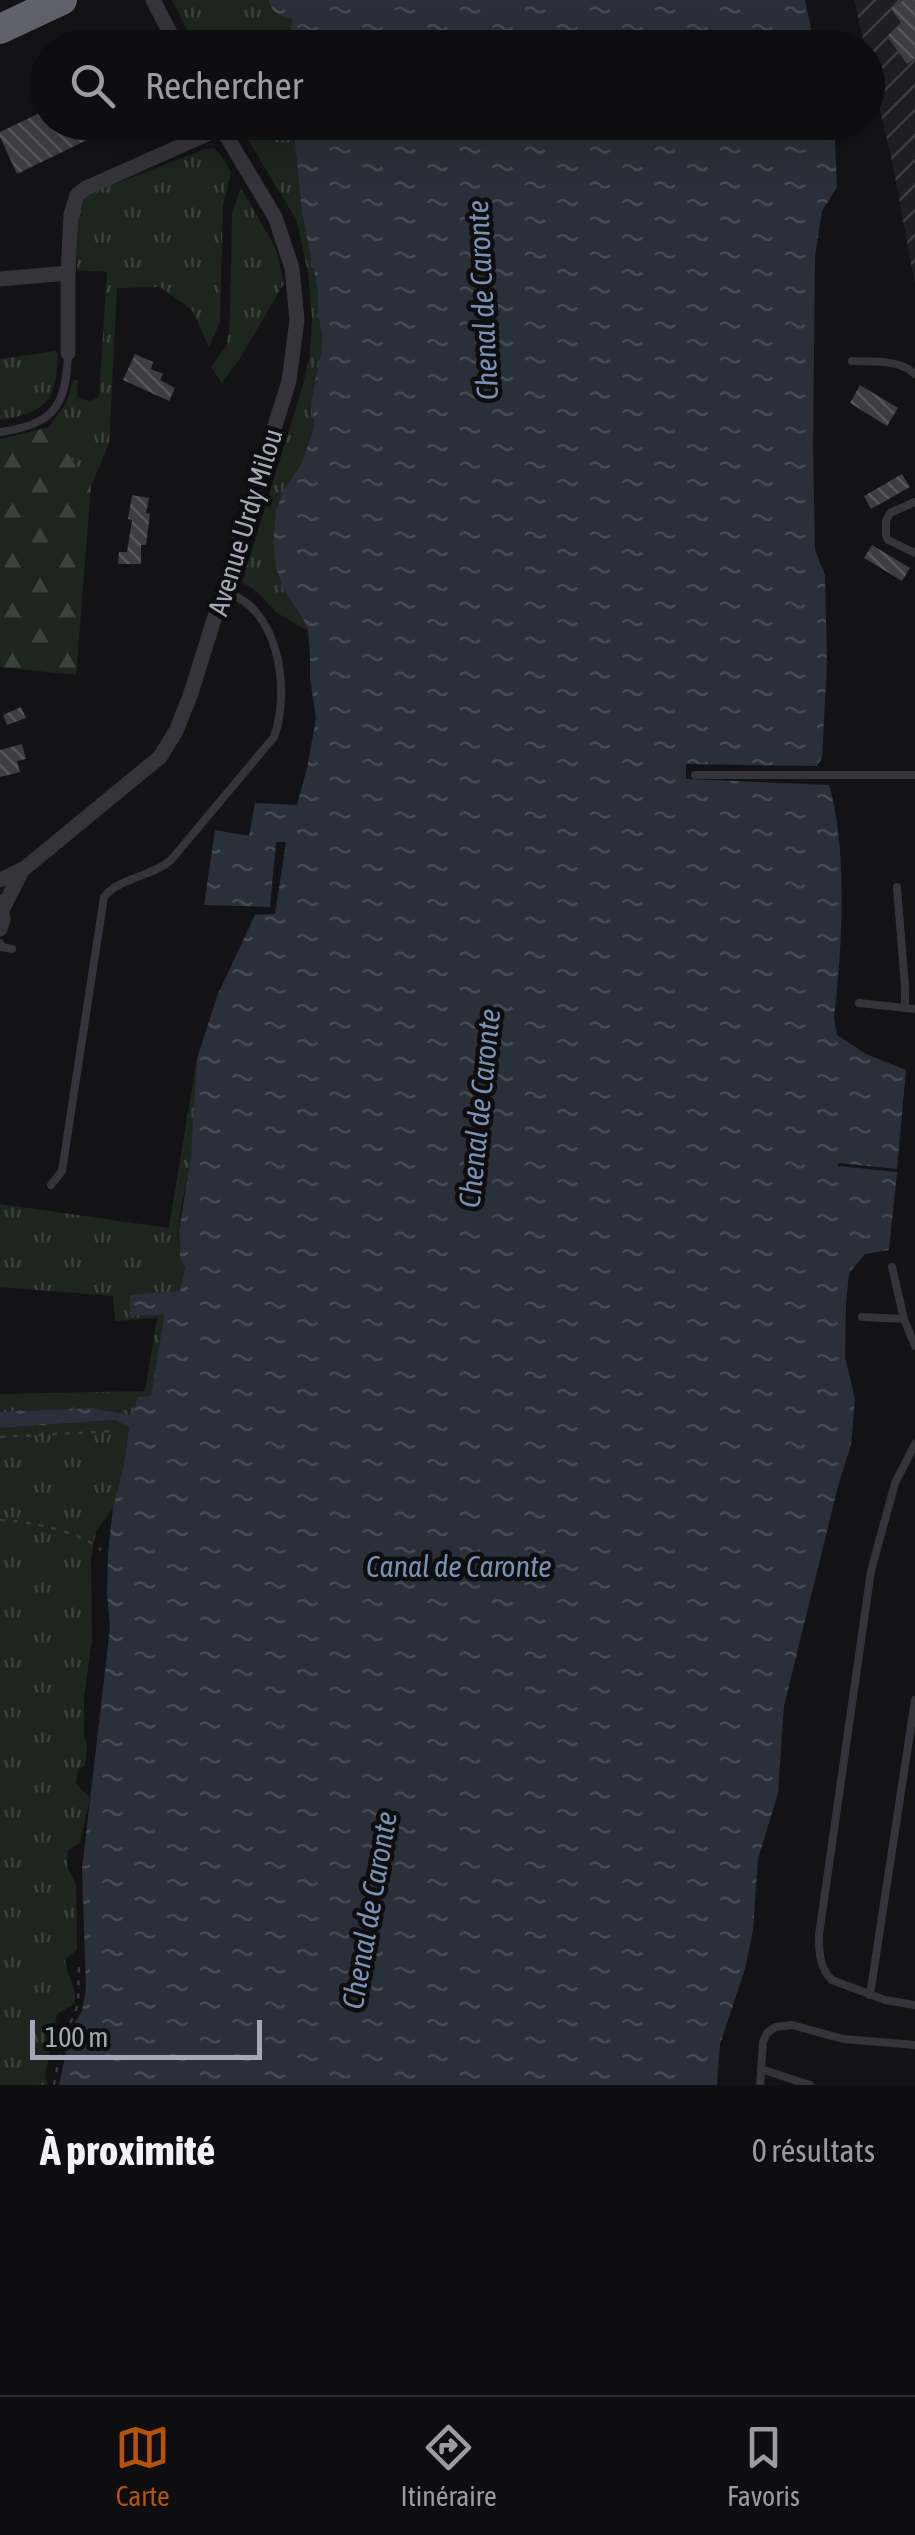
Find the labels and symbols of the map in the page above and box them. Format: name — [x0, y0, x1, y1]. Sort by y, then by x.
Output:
water label: Chenal de Caronte — [460, 199, 504, 401]
street label: Avenue Urdy Milou — [201, 425, 289, 619]
water label: Chenal de Caronte — [452, 1007, 506, 1209]
water label: Canal de Caronte — [366, 1549, 552, 1583]
water label: Chenal de Caronte — [335, 1808, 403, 2012]
scale bar — [30, 2015, 262, 2060]

